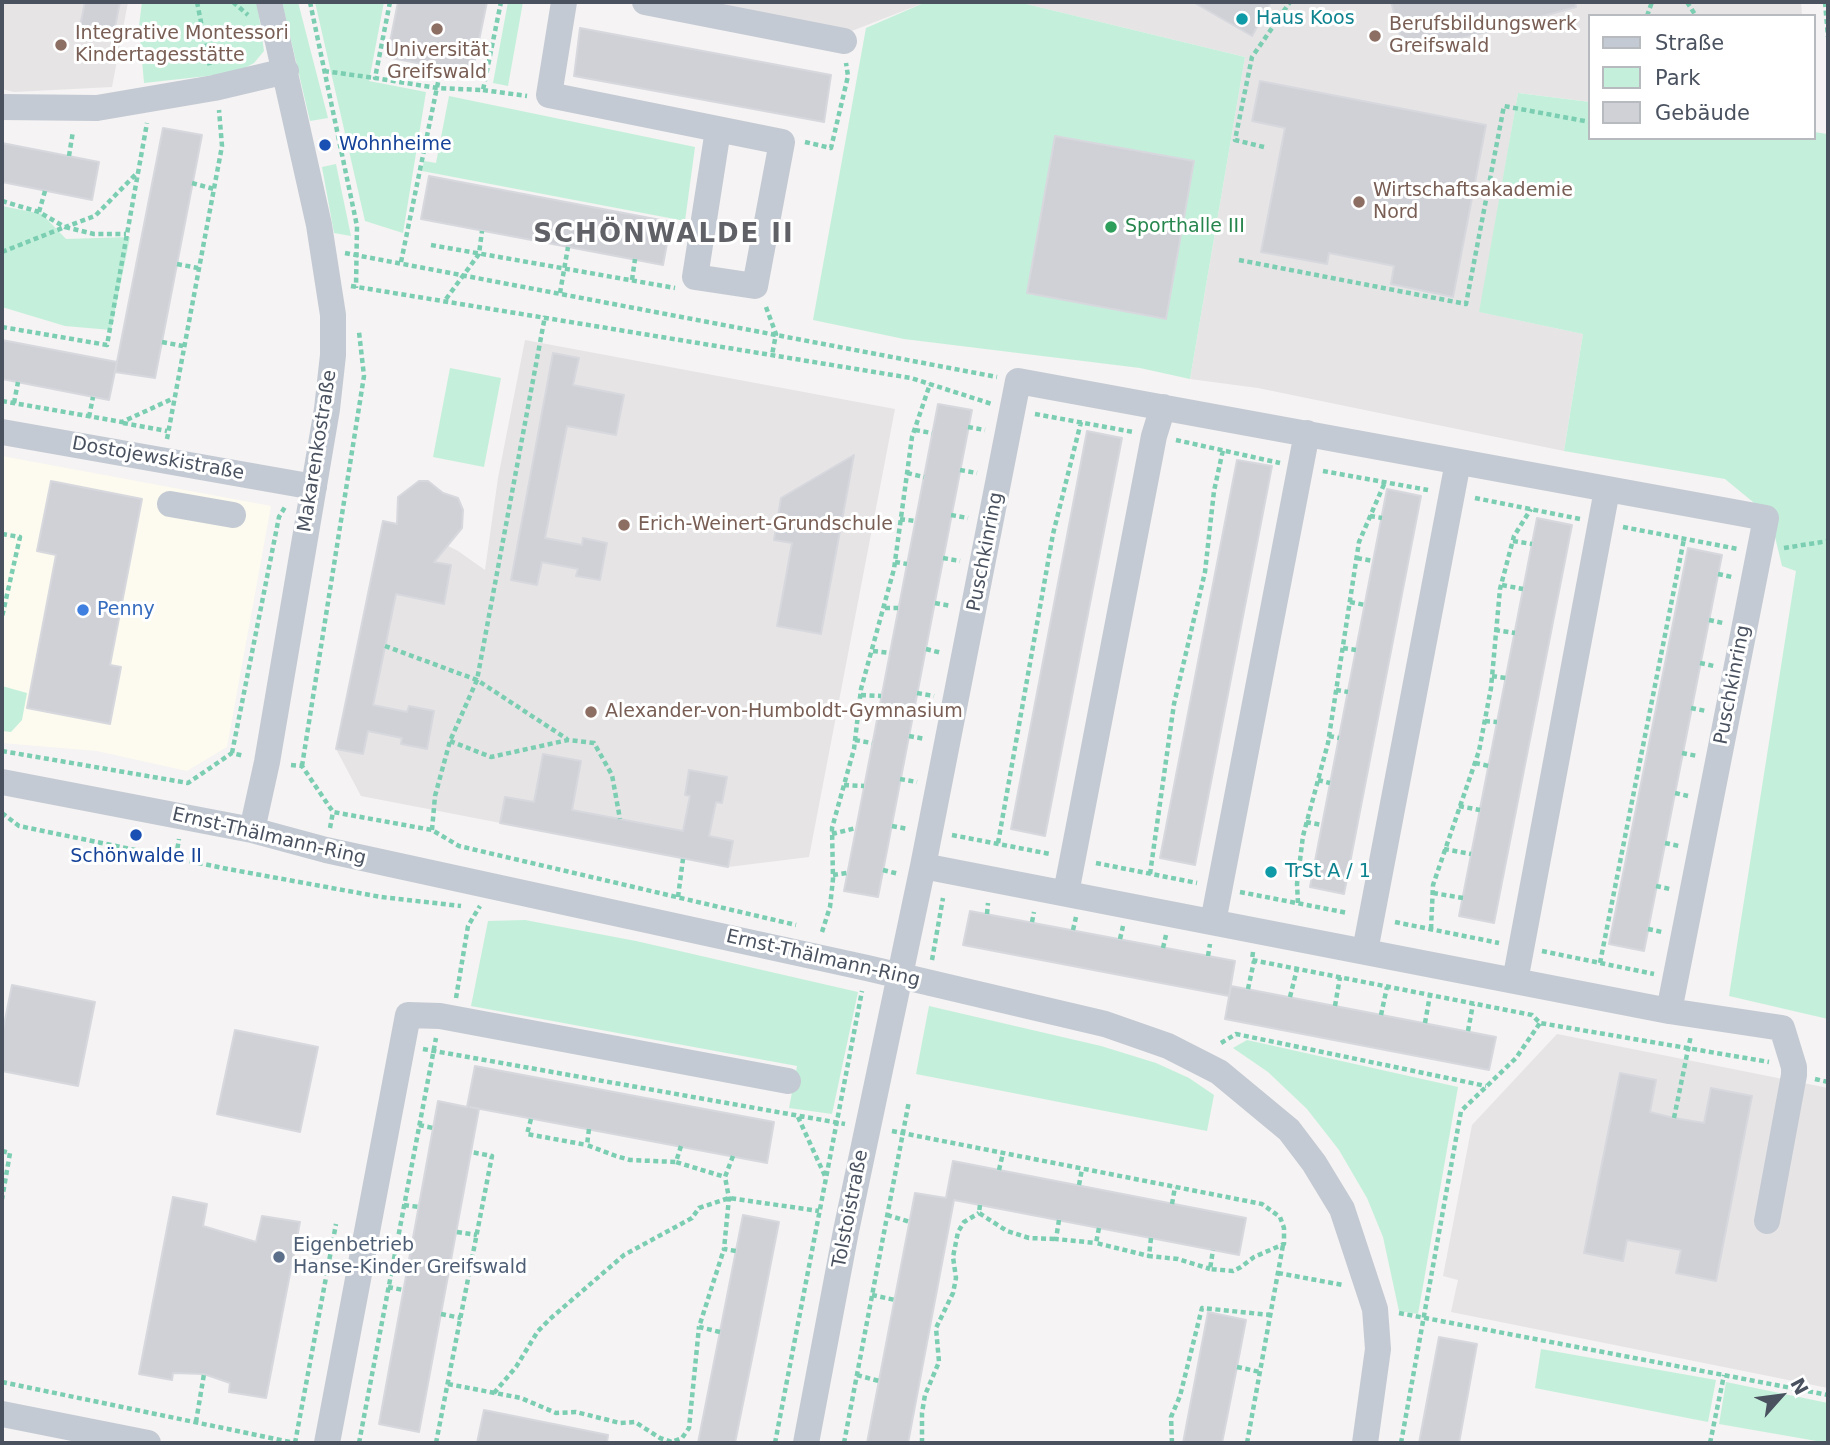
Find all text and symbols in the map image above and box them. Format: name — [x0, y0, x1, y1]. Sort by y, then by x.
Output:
place label: Haus Koos — [1256, 8, 1355, 30]
marker: Haus Koos — [1234, 11, 1250, 27]
place label: Berufsbildungswerk Greifswald — [1389, 14, 1577, 58]
legend — [1588, 14, 1816, 140]
marker: Universität Greifswald — [429, 21, 445, 37]
place label: Integrative Montessori Kindertagesstätte — [75, 23, 289, 67]
marker: Berufsbildungswerk Greifswald — [1367, 28, 1383, 44]
text: Straße — [1655, 31, 1724, 55]
marker: Integrative Montessori Kindertagesstätte — [53, 37, 69, 53]
place label: Universität Greifswald — [385, 40, 489, 84]
text: Park — [1655, 66, 1700, 90]
text: Gebäude — [1655, 101, 1750, 125]
place label: Wohnheime — [339, 134, 452, 156]
marker: Wohnheime — [317, 137, 333, 153]
place label: Wirtschaftsakademie Nord — [1373, 180, 1573, 224]
marker: Wirtschaftsakademie Nord — [1351, 194, 1367, 210]
place label: Sporthalle III — [1125, 216, 1245, 238]
district label: SCHÖNWALDE II — [535, 219, 793, 251]
marker: Sporthalle III — [1103, 219, 1119, 235]
street label: Makarenkostraße — [294, 368, 342, 534]
street label: Dostojewskistraße — [70, 433, 246, 485]
street label: Puschkinring — [963, 490, 1009, 614]
place label: Erich-Weinert-Grundschule — [638, 514, 893, 536]
marker: Erich-Weinert-Grundschule — [616, 517, 632, 533]
place label: Penny — [97, 599, 155, 621]
marker: Penny — [75, 602, 91, 618]
street label: Puschkinring — [1710, 623, 1756, 747]
place label: Alexander-von-Humboldt-Gymnasium — [605, 701, 963, 723]
marker: Alexander-von-Humboldt-Gymnasium — [583, 704, 599, 720]
street label: Ernst-Thälmann-Ring — [170, 804, 368, 870]
marker: Schönwalde II — [128, 827, 144, 843]
place label: Schönwalde II — [70, 846, 202, 868]
place label: TrSt A / 1 — [1285, 861, 1371, 883]
marker: TrSt A / 1 — [1263, 864, 1279, 880]
street label: Ernst-Thälmann-Ring — [724, 926, 922, 992]
street label: Tolstoistraße — [828, 1148, 874, 1270]
place label: Eigenbetrieb Hanse-Kinder Greifswald — [293, 1235, 527, 1279]
marker: Eigenbetrieb Hanse-Kinder Greifswald — [271, 1249, 287, 1265]
north arrow — [1746, 1361, 1816, 1431]
text: N — [1786, 1374, 1813, 1398]

